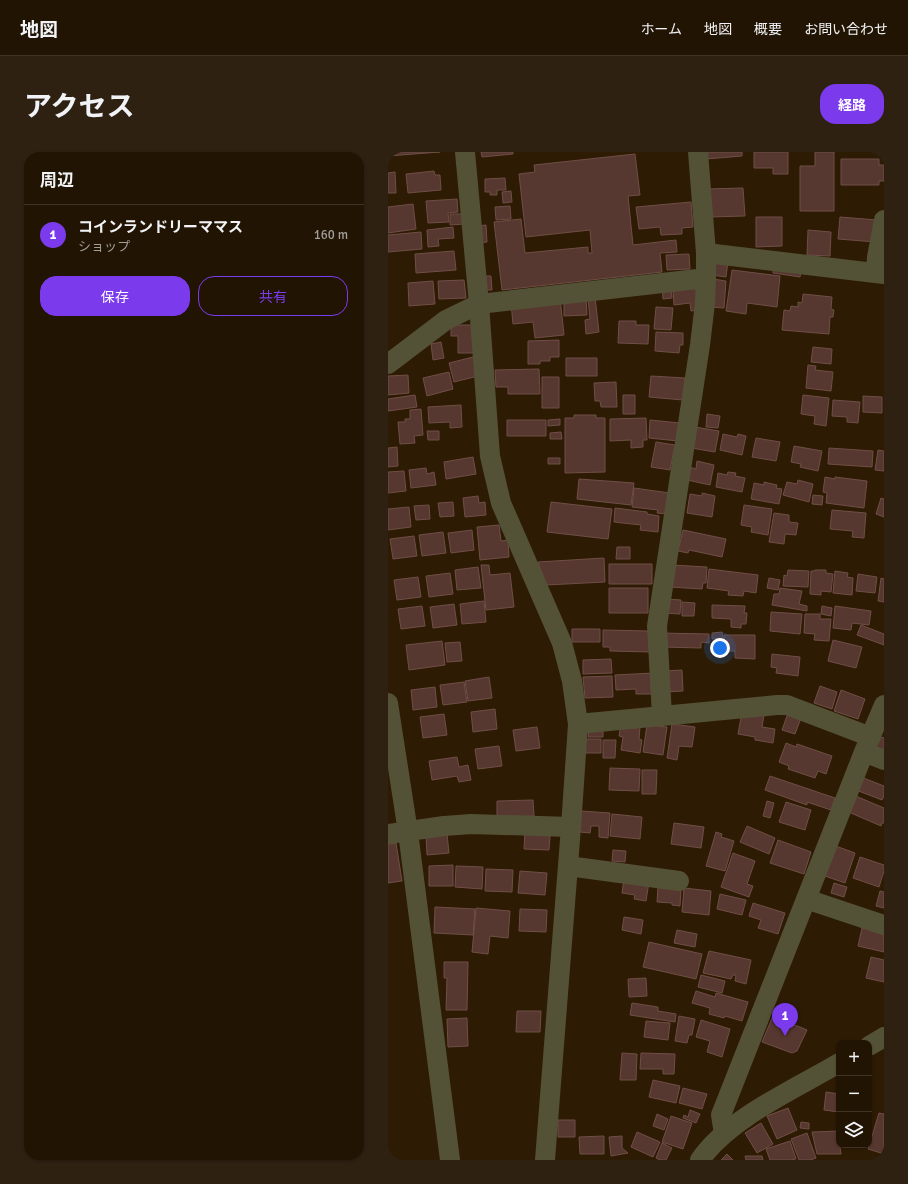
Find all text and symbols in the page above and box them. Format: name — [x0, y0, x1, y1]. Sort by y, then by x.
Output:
text: 地図 — [20, 18, 58, 42]
text: ホーム — [640, 21, 682, 38]
text: 地図 — [704, 21, 732, 38]
text: 概要 — [754, 21, 782, 38]
text: お問い合わせ — [804, 21, 888, 38]
button: 経路 — [820, 84, 884, 124]
text: アクセス — [24, 90, 135, 124]
text: 周辺 — [40, 170, 74, 191]
text: コインランドリーママス — [78, 218, 243, 236]
text: 1 — [49, 227, 57, 243]
text: 160 m — [314, 227, 348, 243]
text: ショップ — [78, 239, 130, 255]
button: 保存 — [40, 276, 190, 316]
button: 共有 — [198, 276, 348, 316]
your location — [710, 638, 730, 658]
pin: 1 — [772, 1003, 798, 1036]
map controls — [836, 1040, 872, 1148]
button: + — [836, 1040, 872, 1076]
button: − — [836, 1076, 872, 1112]
button: layers — [836, 1112, 872, 1148]

